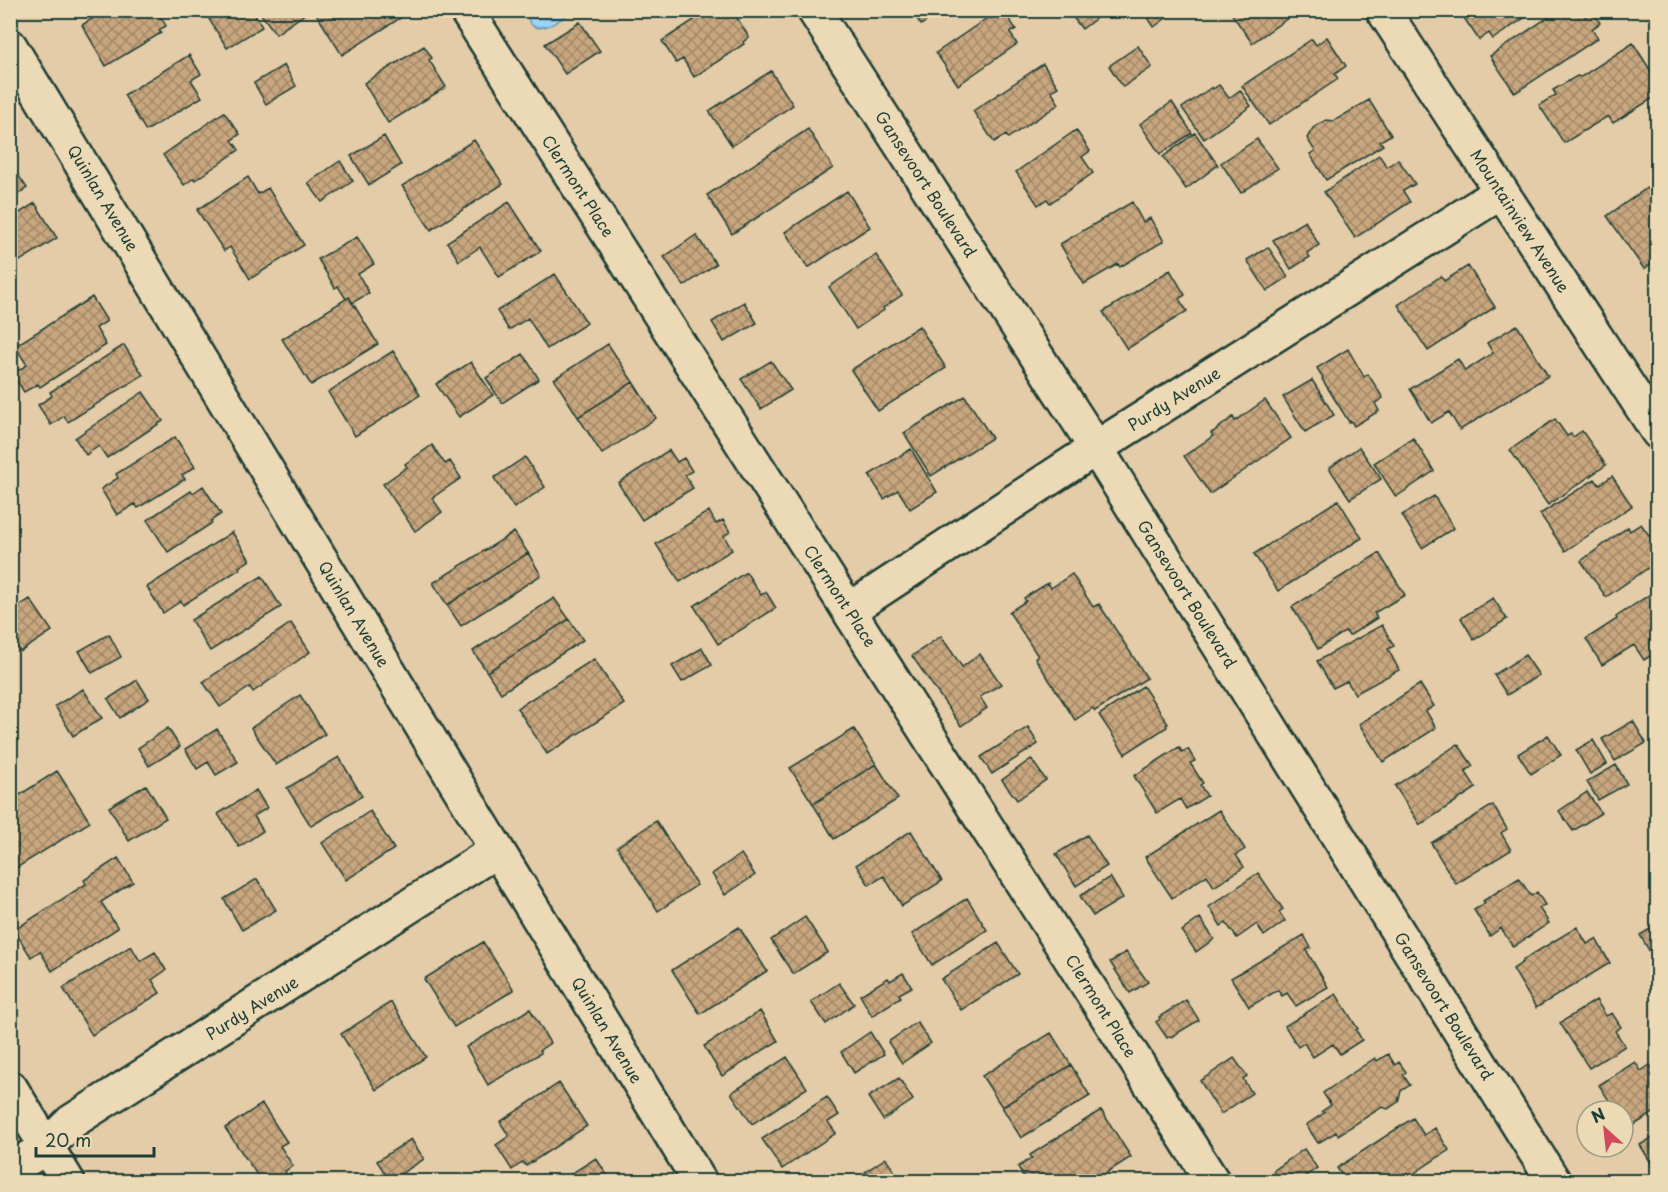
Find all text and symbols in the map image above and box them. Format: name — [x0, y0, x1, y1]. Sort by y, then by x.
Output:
street label: Gansevoort Boulevard — [870, 105, 983, 262]
street label: Clermont Place — [537, 130, 621, 241]
street label: Quinlan Avenue — [63, 140, 145, 256]
street label: Mountainview Avenue — [1465, 144, 1576, 297]
street label: Purdy Avenue — [1123, 360, 1224, 436]
street label: Gansevoort Boulevard — [1132, 515, 1243, 672]
street label: Clermont Place — [799, 540, 883, 651]
street label: Quinlan Avenue — [314, 556, 396, 672]
street label: Gansevoort Boulevard — [1389, 927, 1500, 1084]
street label: Clermont Place — [1061, 949, 1143, 1062]
street label: Purdy Avenue — [201, 969, 302, 1045]
street label: Quinlan Avenue — [567, 972, 649, 1088]
north arrow — [1575, 1099, 1635, 1159]
text: N — [1587, 1101, 1609, 1128]
scale bar — [36, 1120, 154, 1158]
text: 20 m — [45, 1126, 91, 1153]

